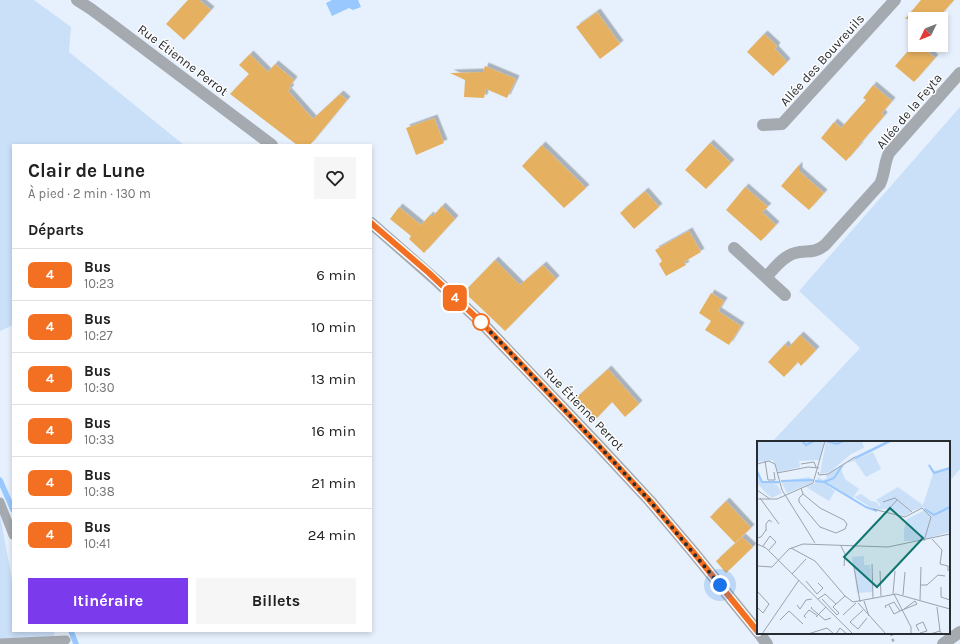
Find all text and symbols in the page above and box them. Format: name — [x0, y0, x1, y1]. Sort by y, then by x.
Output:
street label: Allée des Bouvreuils — [777, 11, 867, 109]
north arrow — [908, 12, 948, 52]
map controls — [908, 12, 948, 52]
street label: Rue Étienne Perrot — [135, 20, 232, 99]
street label: Allée de la Feyta — [873, 70, 945, 152]
button: heart — [314, 157, 356, 199]
text: Clair de Lune — [28, 160, 145, 182]
text: À pied · 2 min · 130 m — [28, 186, 151, 201]
text: Départs — [28, 221, 84, 239]
text: Bus — [84, 258, 111, 276]
text: 4 — [46, 266, 54, 283]
text: 6 min — [316, 266, 356, 284]
text: 10:23 — [84, 276, 114, 291]
line badge: 4 — [442, 285, 468, 311]
text: 4 — [451, 289, 459, 306]
text: Bus — [84, 310, 111, 328]
unlabelled marker — [472, 313, 490, 331]
text: 4 — [46, 318, 54, 335]
text: 10 min — [311, 318, 356, 336]
text: 10:27 — [84, 328, 113, 343]
text: Bus — [84, 362, 111, 380]
street label: Rue Étienne Perrot — [541, 363, 629, 454]
text: 4 — [46, 370, 54, 387]
text: 13 min — [311, 370, 356, 388]
text: 10:30 — [84, 380, 114, 395]
text: Bus — [84, 414, 111, 432]
text: 4 — [46, 422, 54, 439]
text: 16 min — [311, 422, 356, 440]
text: 10:33 — [84, 432, 114, 447]
inset map — [757, 441, 950, 634]
text: Bus — [84, 466, 111, 484]
text: 4 — [46, 474, 54, 491]
text: 21 min — [311, 474, 356, 492]
text: 10:38 — [84, 484, 115, 499]
text: Bus — [84, 518, 111, 536]
text: 4 — [46, 526, 54, 543]
text: 24 min — [308, 526, 356, 544]
text: 10:41 — [84, 536, 111, 551]
your location — [710, 575, 730, 595]
button: Itinéraire — [28, 578, 188, 624]
button: Billets — [196, 578, 356, 624]

